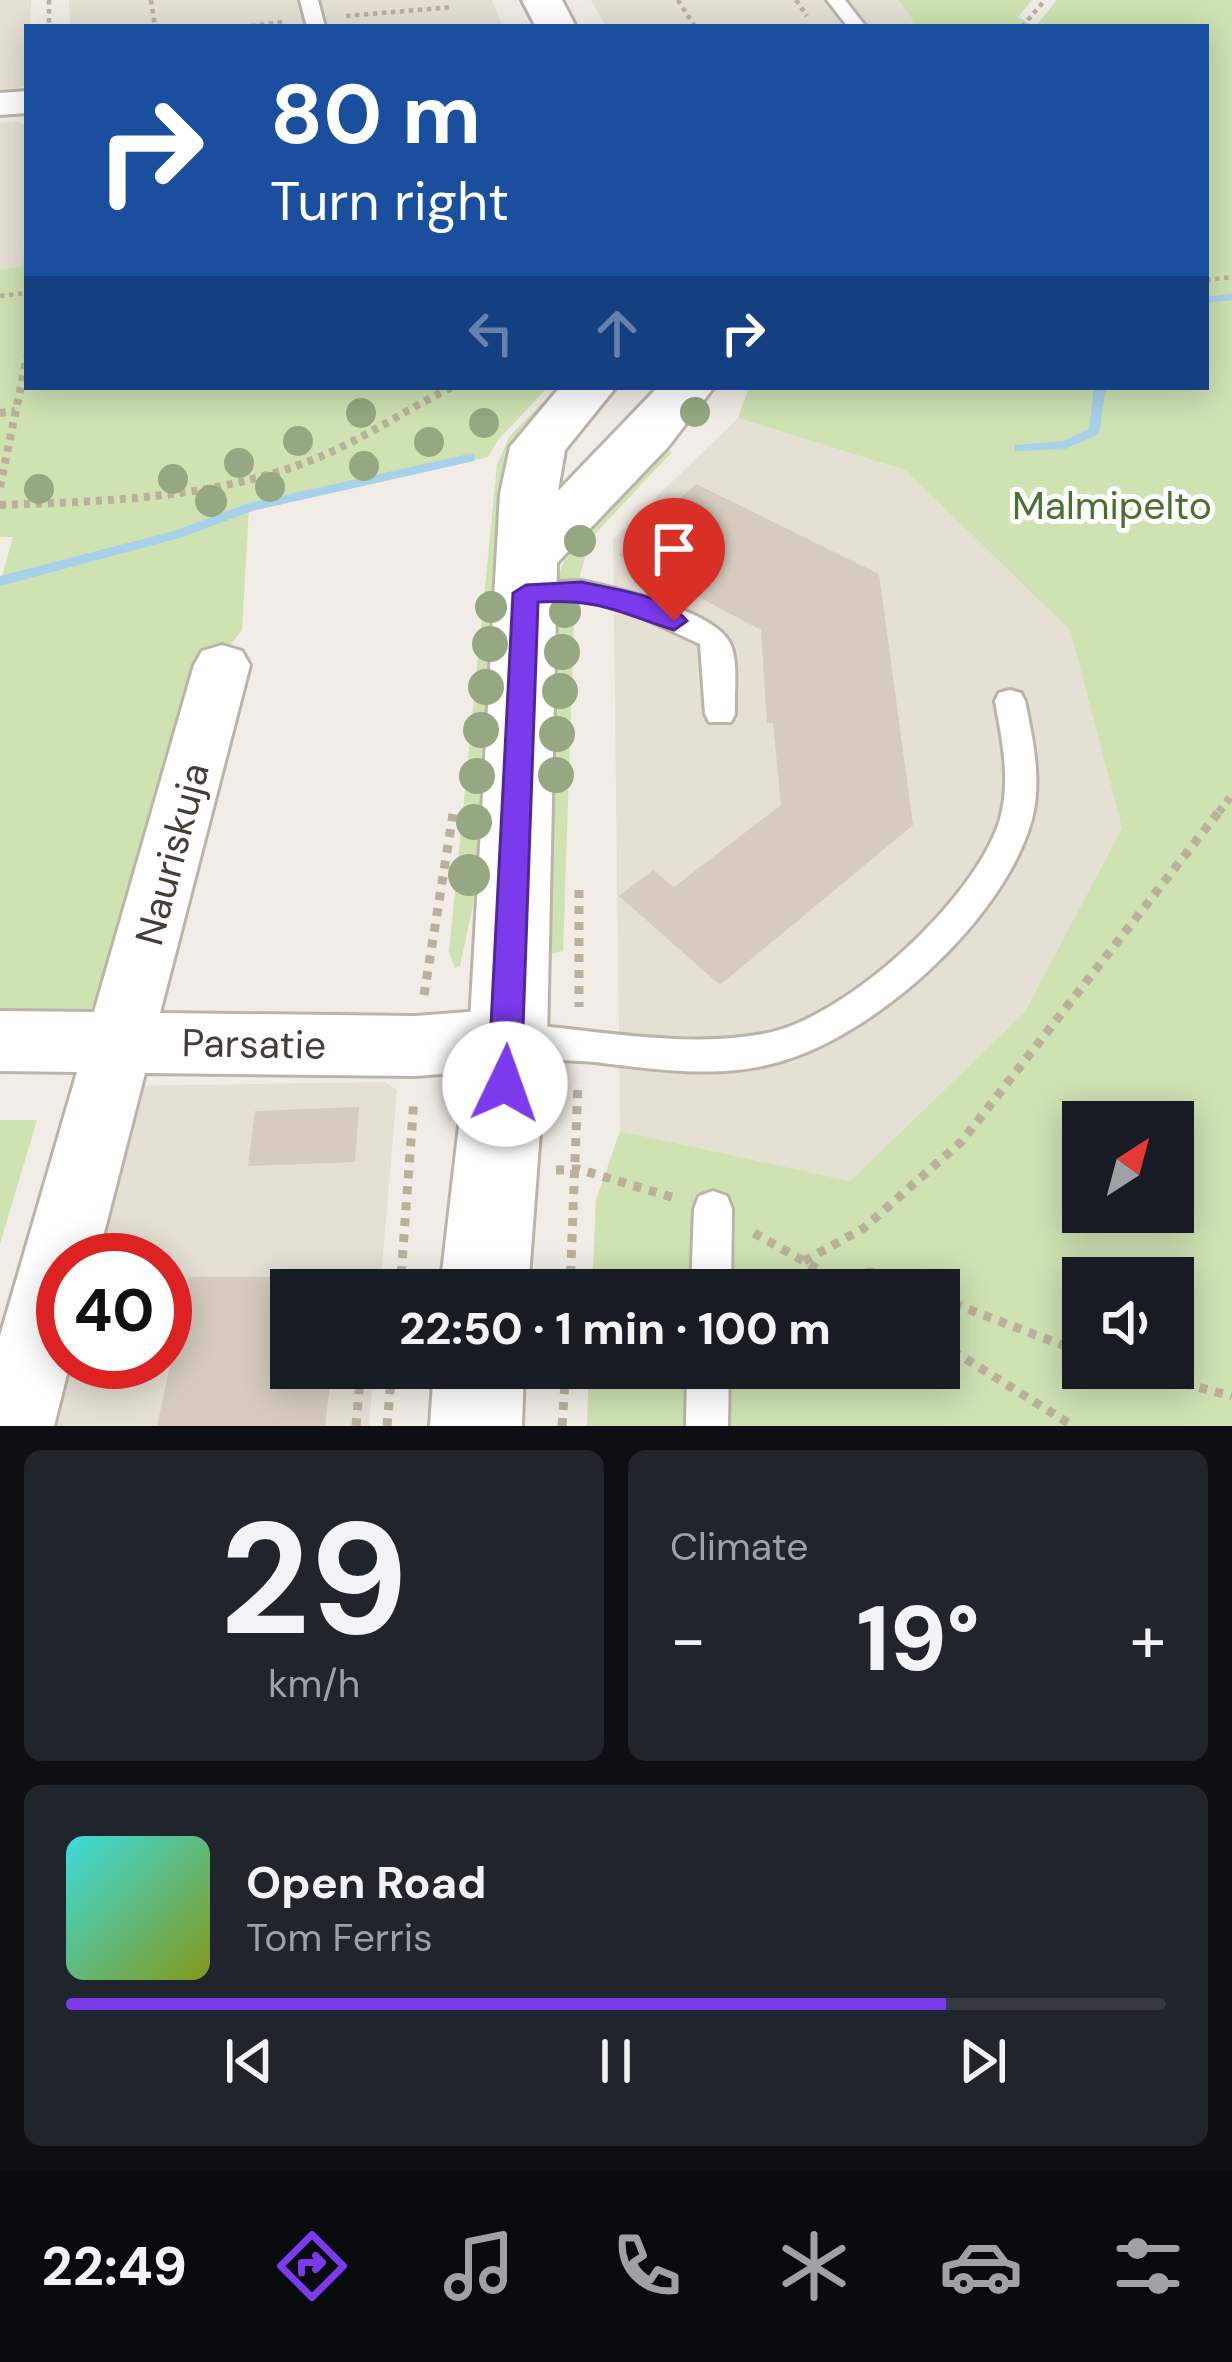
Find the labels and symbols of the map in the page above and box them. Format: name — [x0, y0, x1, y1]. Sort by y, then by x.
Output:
park label: Malmipelto — [1012, 480, 1212, 531]
pin — [623, 498, 725, 621]
street label: Nauriskuja — [123, 757, 221, 951]
street label: Parsatie — [181, 1017, 327, 1071]
position arrow — [442, 1021, 568, 1147]
north arrow — [1062, 1101, 1194, 1233]
speed limit sign: 40 — [36, 1233, 192, 1389]

